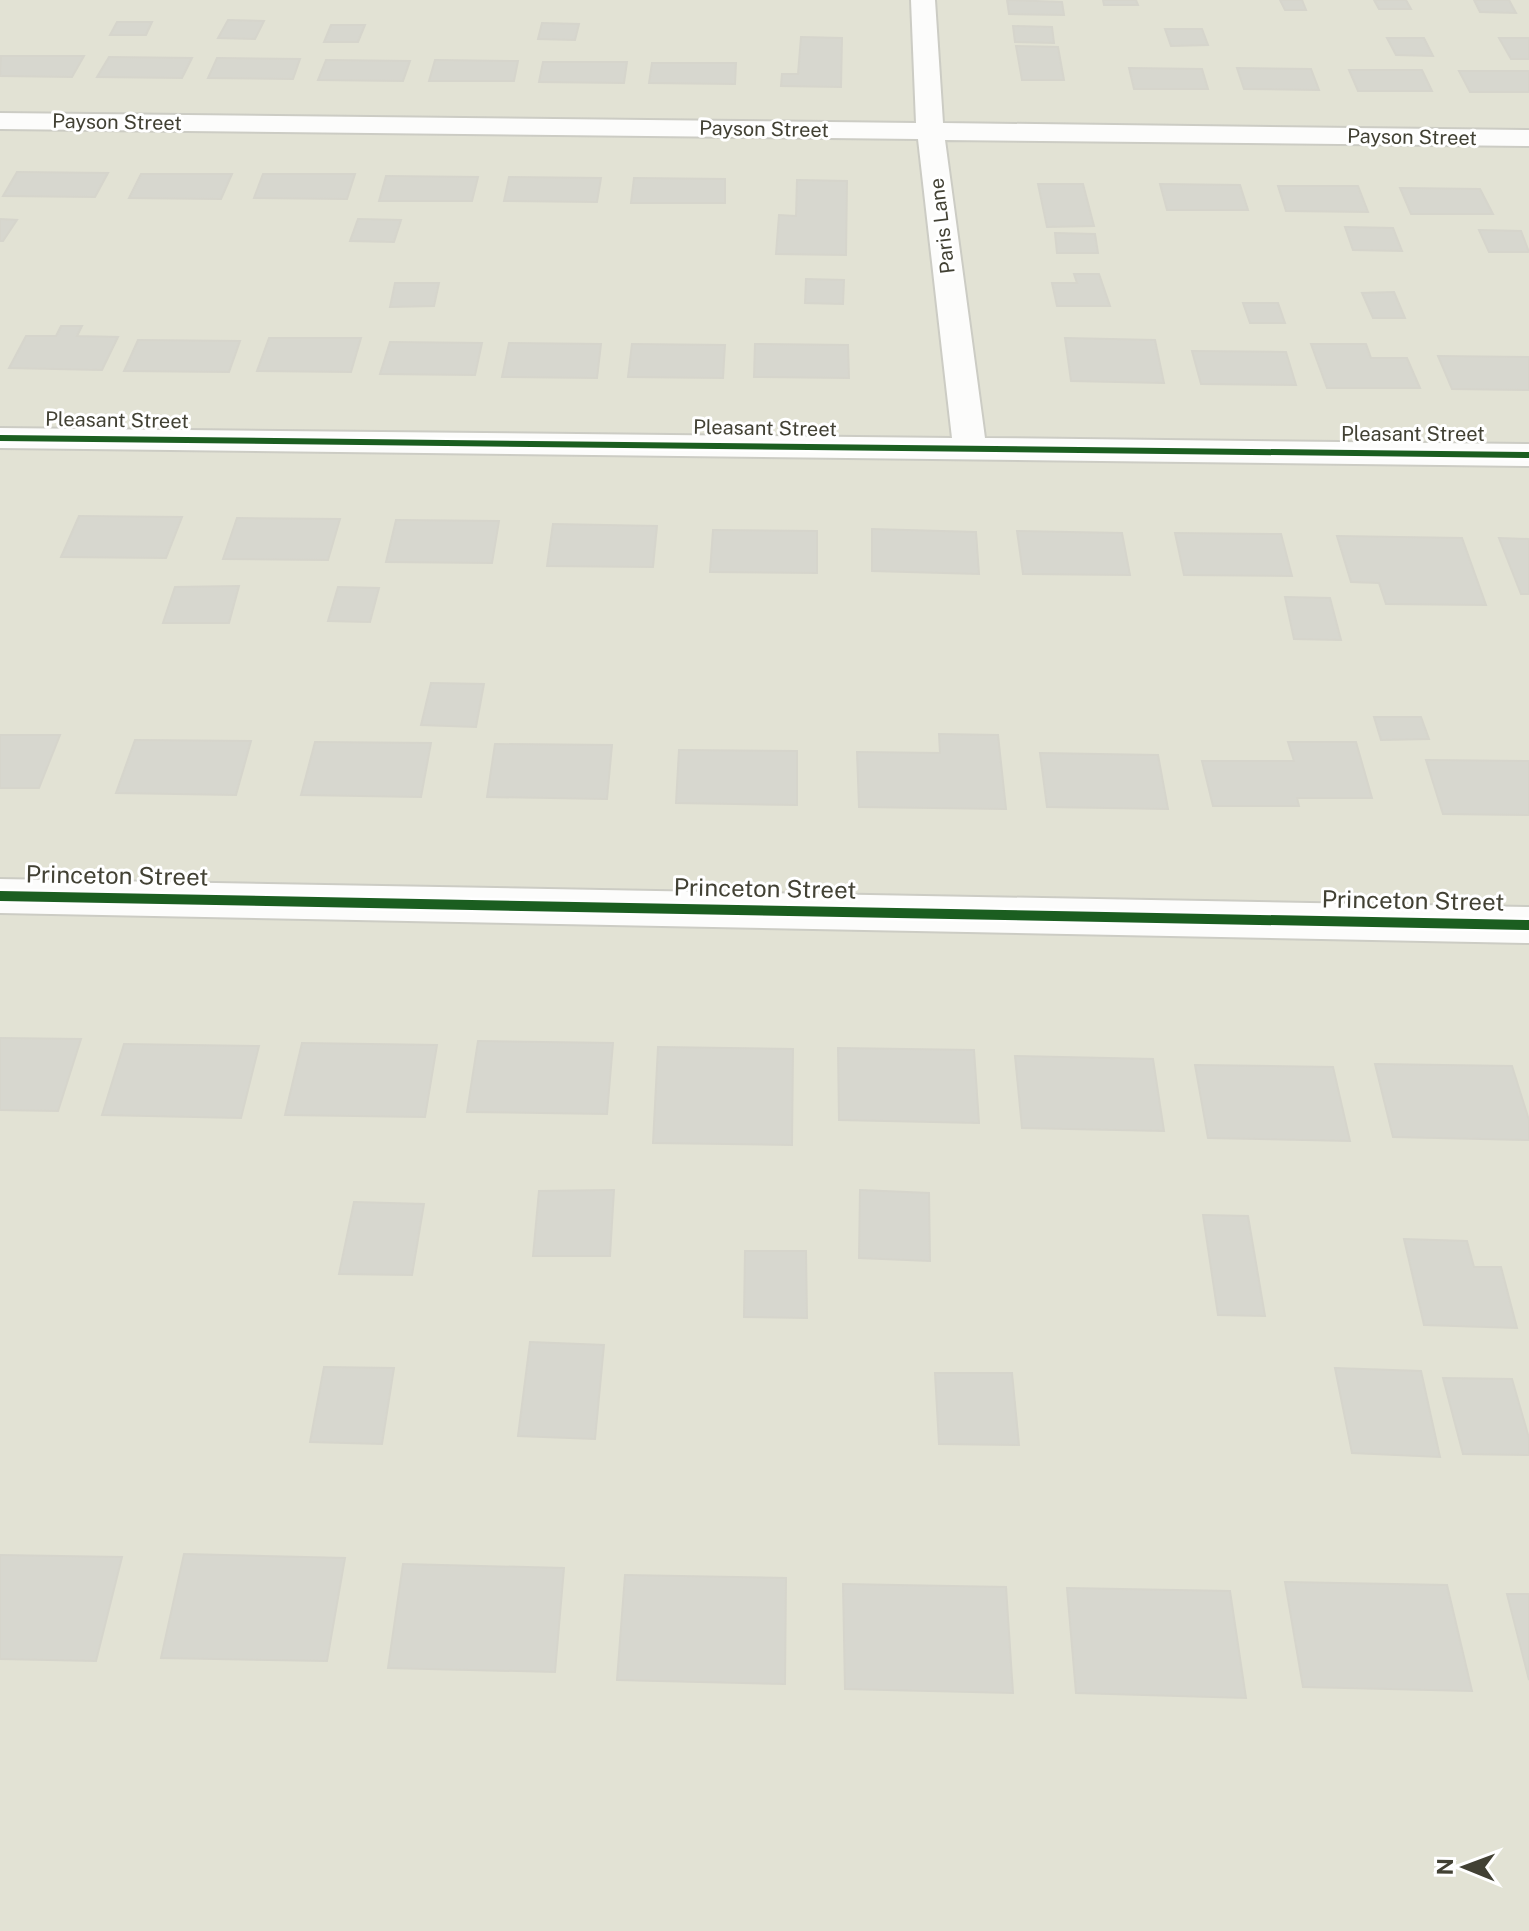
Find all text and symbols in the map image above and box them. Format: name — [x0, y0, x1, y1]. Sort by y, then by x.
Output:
street label: Payson Street — [52, 109, 182, 135]
street label: Payson Street — [699, 116, 829, 142]
street label: Payson Street — [1347, 124, 1477, 150]
street label: Paris Lane — [924, 177, 960, 275]
street label: Pleasant Street — [45, 407, 189, 433]
street label: Pleasant Street — [693, 415, 837, 441]
street label: Pleasant Street — [1341, 422, 1485, 446]
street label: Princeton Street — [25, 859, 209, 891]
street label: Princeton Street — [673, 872, 857, 904]
street label: Princeton Street — [1321, 884, 1505, 916]
north arrow — [1425, 1827, 1505, 1907]
text: N — [1432, 1858, 1458, 1875]

